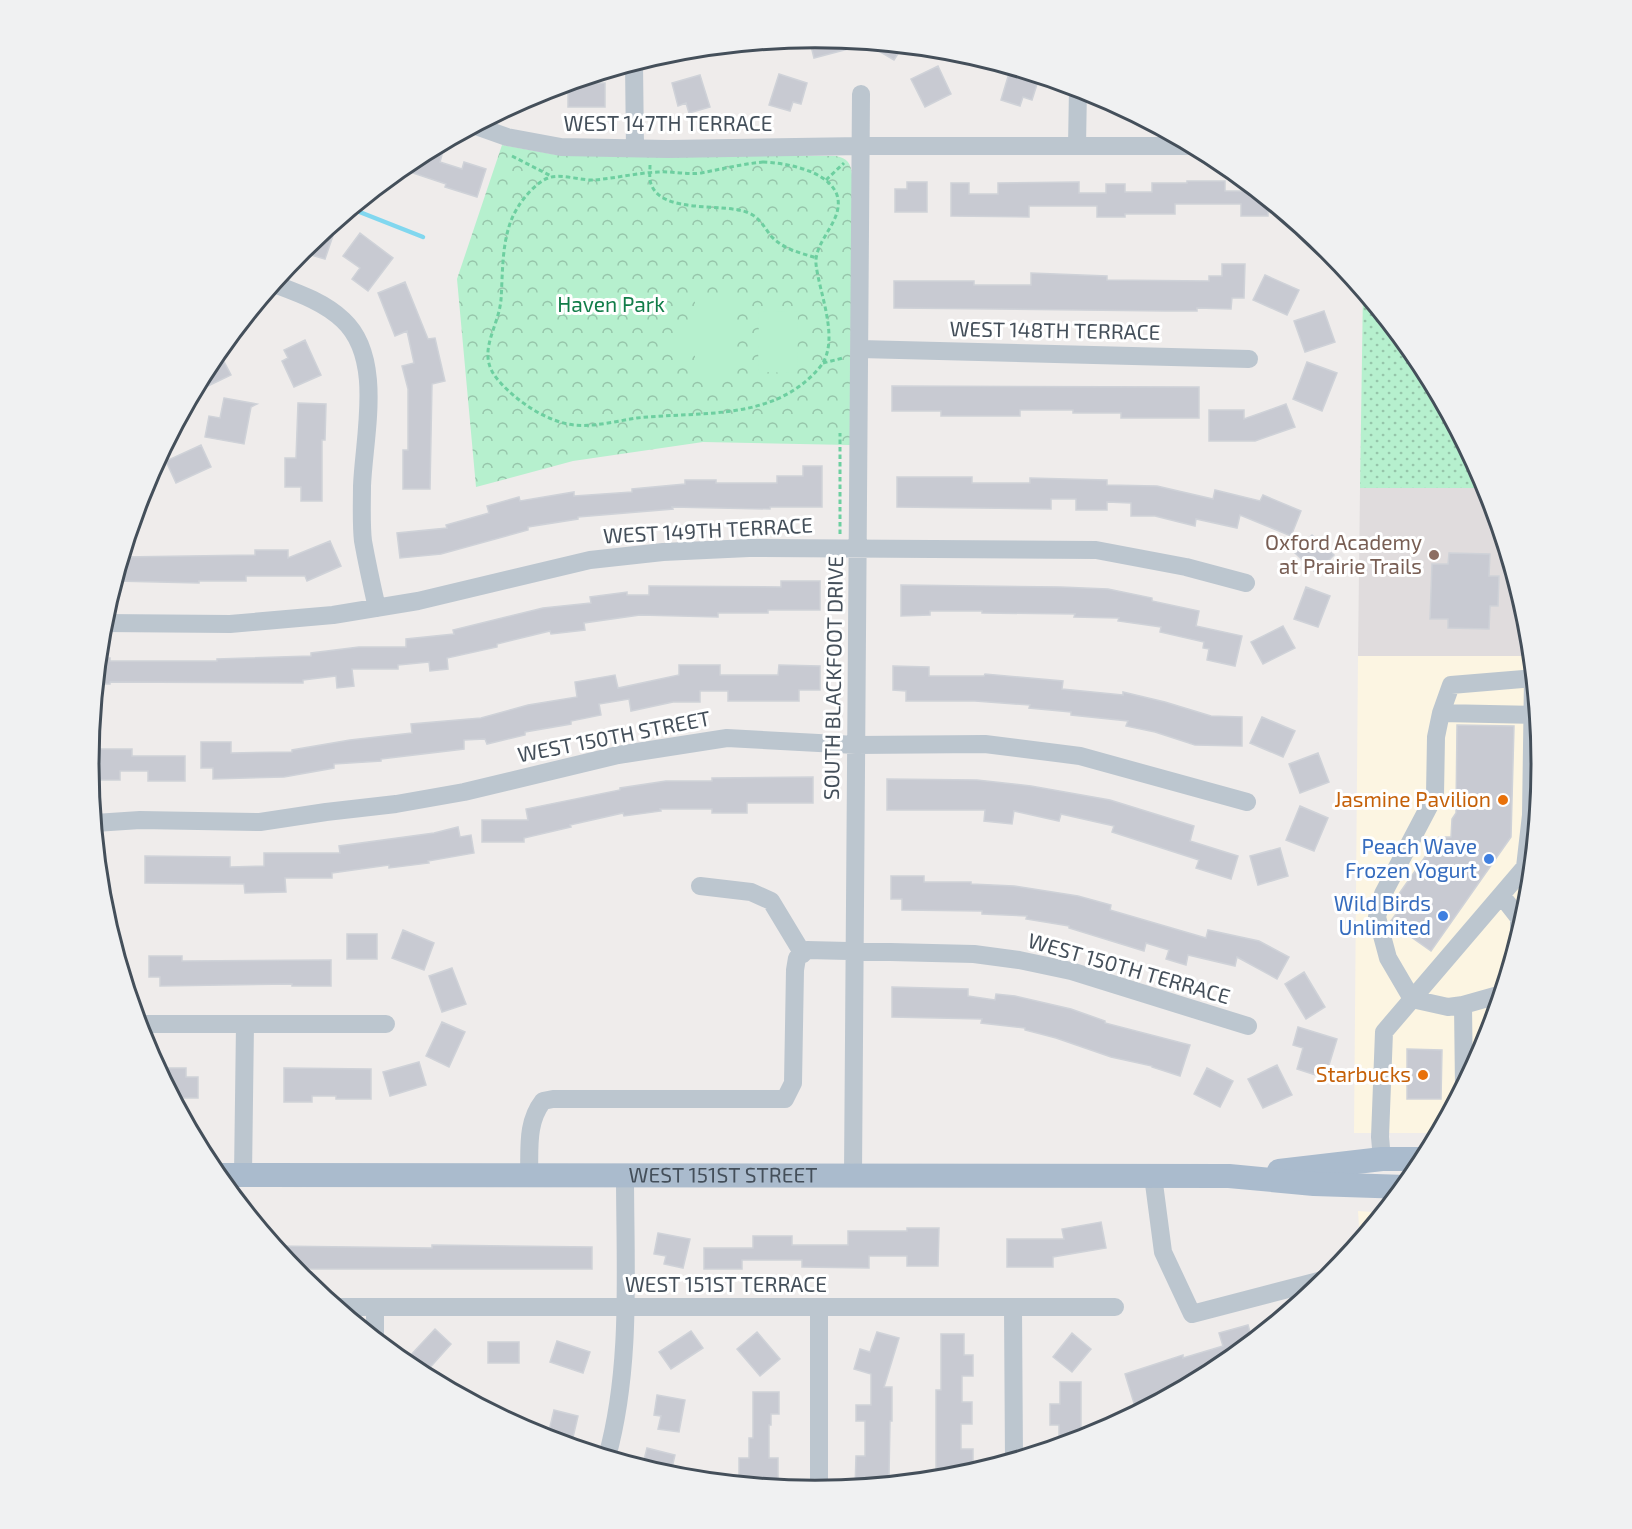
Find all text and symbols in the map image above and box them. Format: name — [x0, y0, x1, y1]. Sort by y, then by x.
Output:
street label: WEST 147TH TERRACE — [564, 110, 772, 135]
park label: Haven Park — [557, 291, 665, 316]
street label: WEST 148TH TERRACE — [949, 315, 1161, 344]
street label: WEST 149TH TERRACE — [602, 512, 814, 547]
place label: Oxford Academy at Prairie Trails — [1265, 529, 1422, 578]
marker: Oxford Academy at Prairie Trails — [1427, 548, 1441, 562]
street label: SOUTH BLACKFOOT DRIVE — [818, 556, 847, 800]
street label: WEST 150TH STREET — [515, 705, 712, 766]
place label: Jasmine Pavilion — [1334, 786, 1491, 811]
marker: Jasmine Pavilion — [1496, 793, 1510, 807]
place label: Peach Wave Frozen Yogurt — [1345, 833, 1477, 882]
marker: Peach Wave Frozen Yogurt — [1482, 852, 1496, 866]
place label: Wild Birds Unlimited — [1334, 890, 1431, 939]
marker: Wild Birds Unlimited — [1436, 909, 1450, 923]
street label: WEST 150TH TERRACE — [1025, 927, 1233, 1008]
place label: Starbucks — [1316, 1061, 1411, 1086]
marker: Starbucks — [1416, 1068, 1430, 1082]
street label: WEST 151ST STREET — [629, 1161, 817, 1187]
street label: WEST 151ST TERRACE — [625, 1271, 827, 1296]

